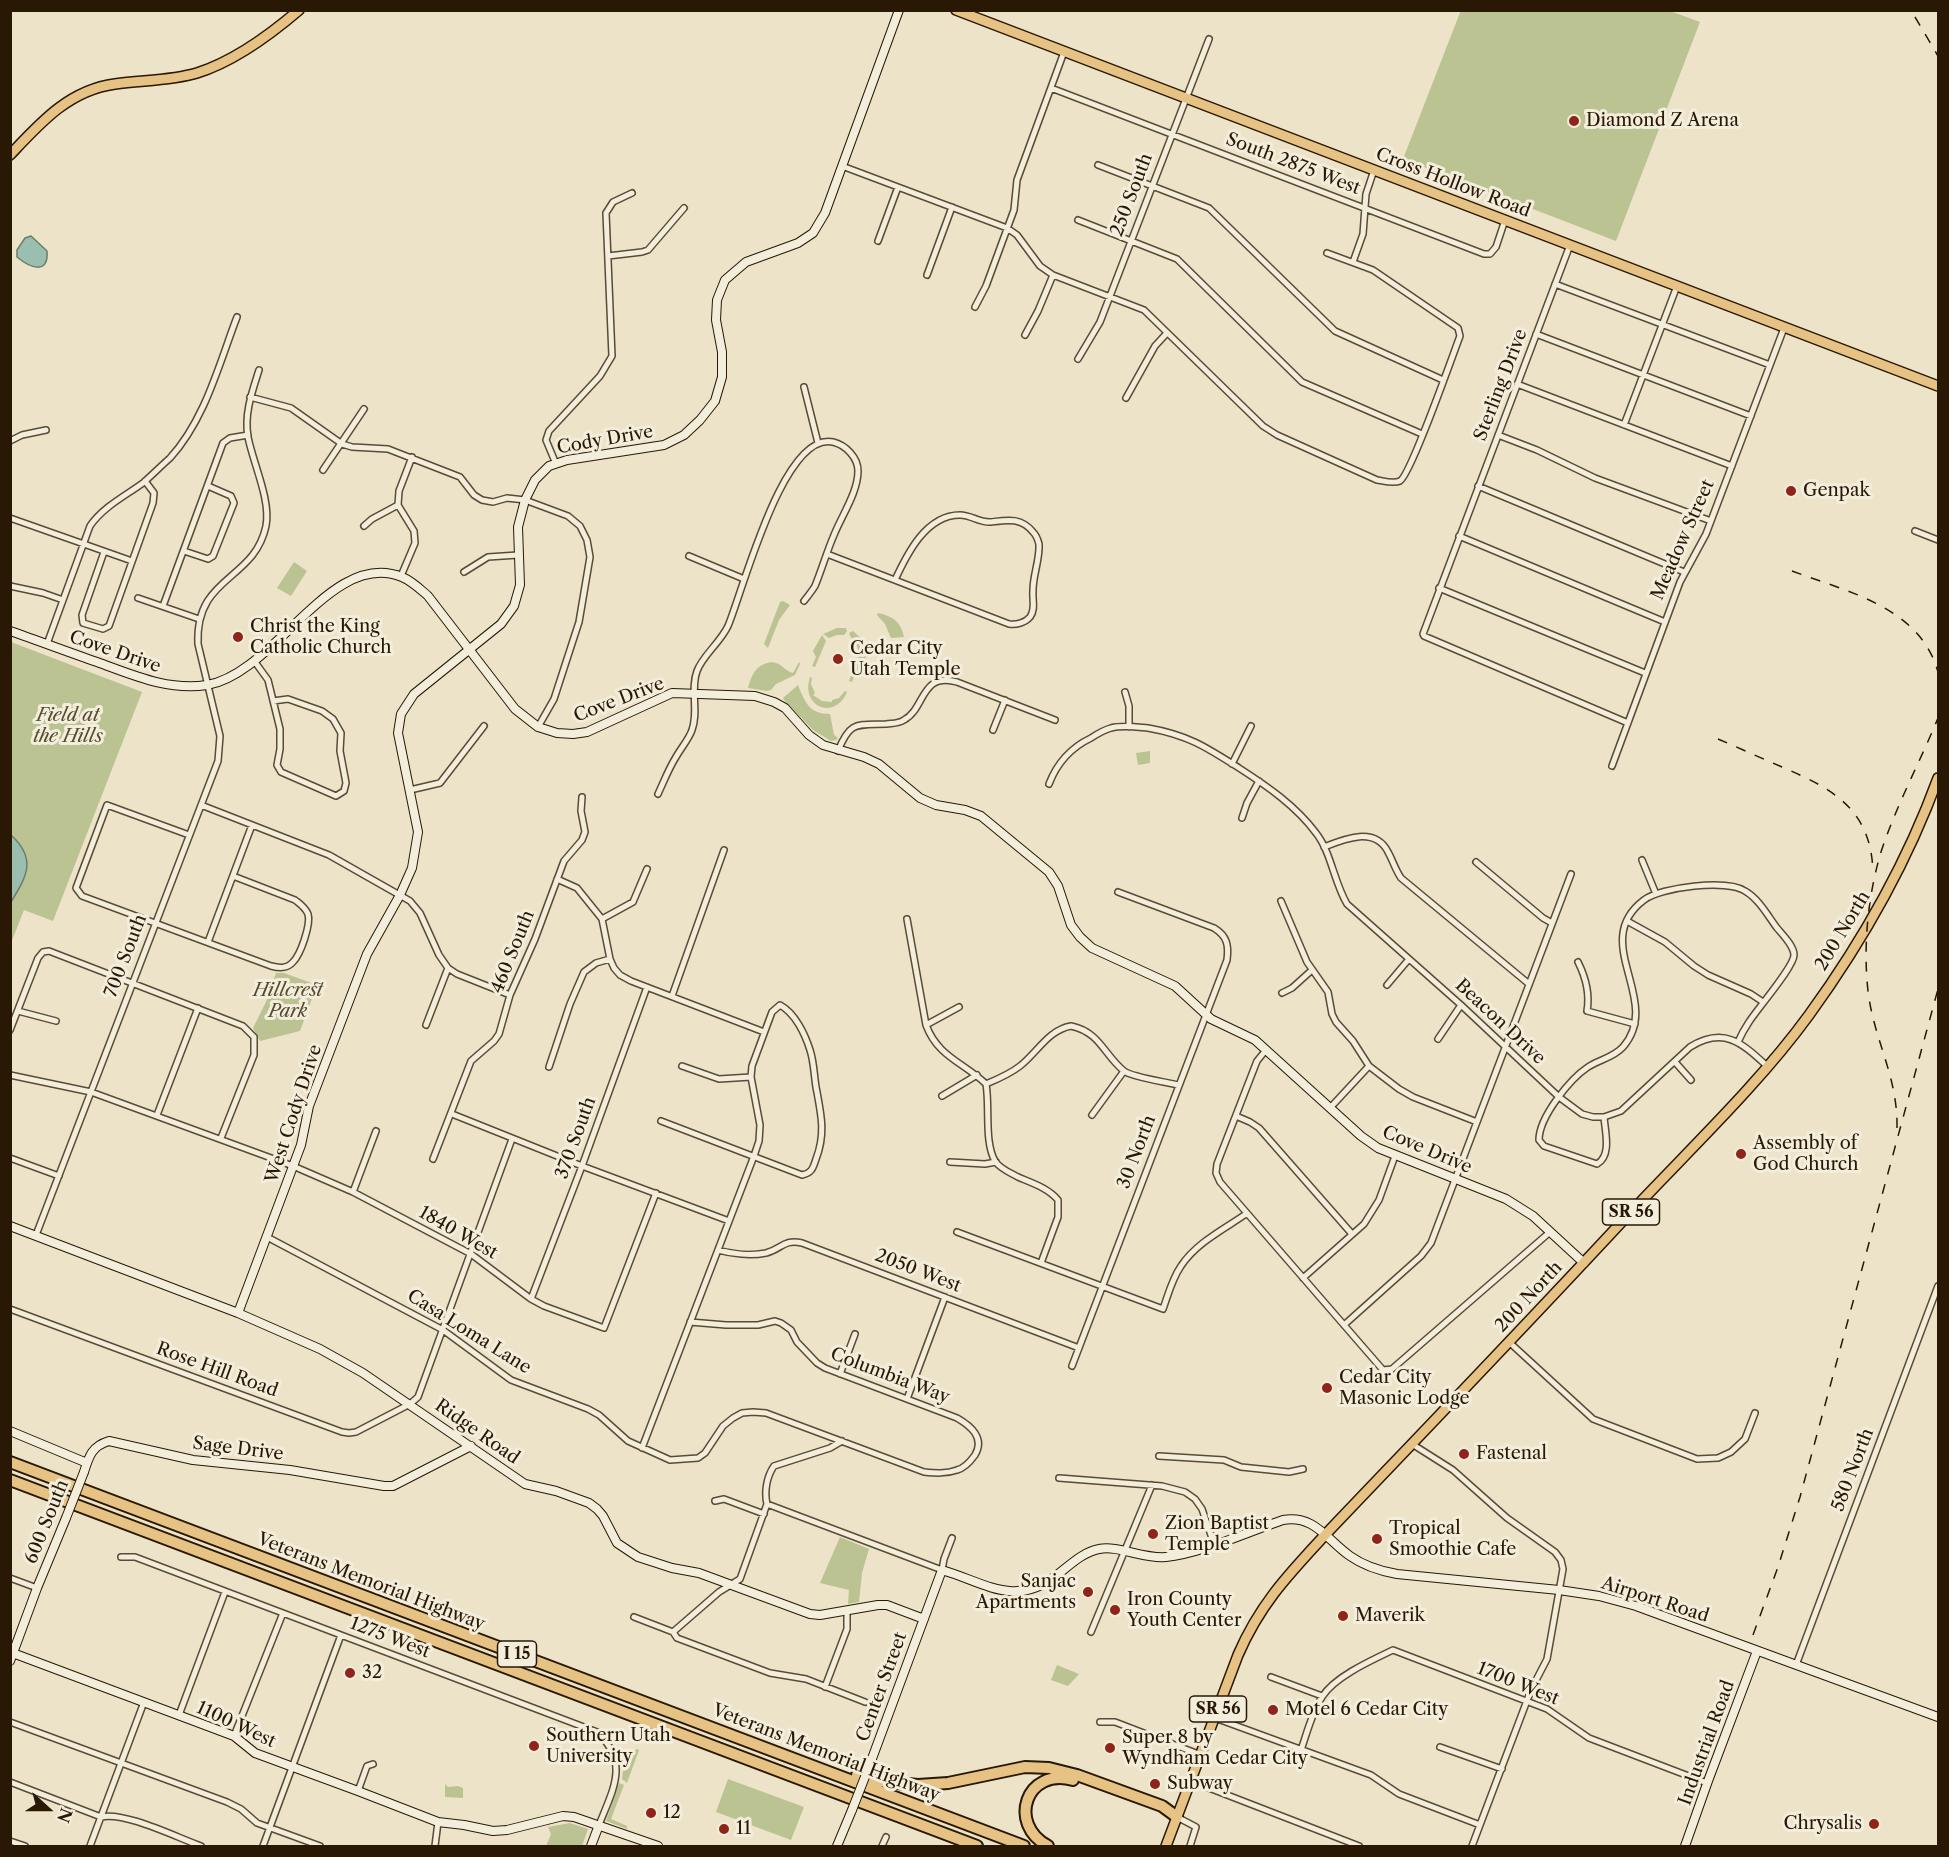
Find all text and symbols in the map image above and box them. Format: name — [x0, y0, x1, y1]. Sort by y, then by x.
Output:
place label: Diamond Z Arena — [1586, 110, 1739, 132]
marker: Diamond Z Arena — [1567, 114, 1581, 128]
street label: South 2875 West — [1223, 128, 1363, 200]
street label: Cross Hollow Road — [1372, 143, 1534, 223]
street label: 250 South — [1106, 151, 1158, 239]
street label: Sterling Drive — [1470, 326, 1532, 444]
street label: Cody Drive — [555, 421, 655, 459]
street label: Meadow Street — [1647, 476, 1719, 604]
place label: Genpak — [1803, 480, 1870, 502]
marker: Genpak — [1784, 484, 1798, 498]
place label: Christ the King Catholic Church — [250, 616, 391, 658]
street label: Cove Drive — [66, 626, 164, 678]
marker: Christ the King Catholic Church — [231, 630, 245, 644]
place label: Cedar City Utah Temple — [850, 638, 960, 680]
marker: Cedar City Utah Temple — [831, 652, 845, 666]
street label: Cove Drive — [571, 673, 667, 727]
park label: Field at the Hills — [33, 705, 103, 748]
street label: 200 North — [1811, 887, 1875, 975]
street label: 460 South — [487, 907, 539, 997]
street label: 700 South — [100, 912, 152, 1000]
street label: Beacon Drive — [1450, 975, 1550, 1069]
park label: Hillcrest Park — [253, 980, 323, 1022]
street label: West Cody Drive — [261, 1042, 327, 1186]
street label: 370 South — [551, 1094, 601, 1182]
street label: 30 North — [1113, 1112, 1161, 1192]
street label: Cove Drive — [1379, 1121, 1475, 1179]
place label: Assembly of God Church — [1753, 1133, 1859, 1176]
marker: Assembly of God Church — [1734, 1147, 1748, 1161]
road number: SR 56 — [1602, 1199, 1660, 1225]
street label: 1840 West — [415, 1202, 501, 1264]
street label: 2050 West — [872, 1245, 964, 1297]
street label: 200 North — [1491, 1257, 1567, 1337]
street label: Casa Loma Lane — [403, 1285, 535, 1379]
street label: Rose Hill Road — [153, 1338, 281, 1402]
street label: Columbia Way — [827, 1343, 953, 1409]
place label: Cedar City Masonic Lodge — [1339, 1367, 1470, 1410]
marker: Cedar City Masonic Lodge — [1320, 1381, 1334, 1395]
street label: Ridge Road — [431, 1395, 523, 1469]
street label: 580 North — [1827, 1425, 1879, 1515]
street label: Sage Drive — [191, 1433, 285, 1465]
place label: Fastenal — [1476, 1443, 1547, 1465]
marker: Fastenal — [1457, 1447, 1471, 1461]
street label: 600 South — [20, 1477, 74, 1567]
place label: Zion Baptist Temple — [1165, 1513, 1269, 1556]
place label: Tropical Smoothie Cafe — [1389, 1518, 1516, 1561]
marker: Zion Baptist Temple — [1146, 1527, 1160, 1541]
street label: Veterans Memorial Highway — [254, 1529, 488, 1635]
marker: Tropical Smoothie Cafe — [1370, 1532, 1384, 1546]
place label: Sanjac Apartments — [976, 1571, 1076, 1614]
street label: Airport Road — [1599, 1572, 1711, 1628]
marker: Sanjac Apartments — [1081, 1585, 1095, 1599]
place label: Iron County Youth Center — [1127, 1589, 1242, 1632]
marker: Iron County Youth Center — [1108, 1603, 1122, 1617]
place label: Maverik — [1355, 1605, 1425, 1627]
marker: Maverik — [1336, 1609, 1350, 1623]
street label: 1275 West — [347, 1613, 433, 1663]
street label: Center Street — [852, 1629, 912, 1745]
road number: I 15 — [498, 1641, 536, 1667]
street label: 1700 West — [1474, 1658, 1562, 1710]
place label: 32 — [362, 1662, 382, 1684]
marker: 32 — [343, 1666, 357, 1680]
street label: Industrial Road — [1674, 1678, 1740, 1808]
road number: SR 56 — [1190, 1696, 1246, 1722]
street label: 1100 West — [193, 1697, 279, 1753]
place label: Motel 6 Cedar City — [1285, 1699, 1448, 1721]
street label: Veterans Memorial Highway — [709, 1700, 943, 1806]
marker: Motel 6 Cedar City — [1266, 1703, 1280, 1717]
place label: Southern Utah University — [546, 1725, 671, 1768]
place label: Super 8 by Wyndham Cedar City — [1122, 1727, 1308, 1770]
marker: Southern Utah University — [527, 1739, 541, 1753]
marker: Super 8 by Wyndham Cedar City — [1103, 1741, 1117, 1755]
place label: Subway — [1167, 1773, 1233, 1795]
marker: Subway — [1148, 1777, 1162, 1791]
north arrow — [18, 1779, 78, 1839]
place label: 12 — [663, 1802, 681, 1824]
text: N — [53, 1805, 77, 1826]
marker: 12 — [644, 1806, 658, 1820]
place label: Chrysalis — [1784, 1813, 1862, 1835]
marker: Chrysalis — [1867, 1817, 1881, 1831]
place label: 11 — [736, 1818, 751, 1840]
marker: 11 — [717, 1822, 731, 1836]

